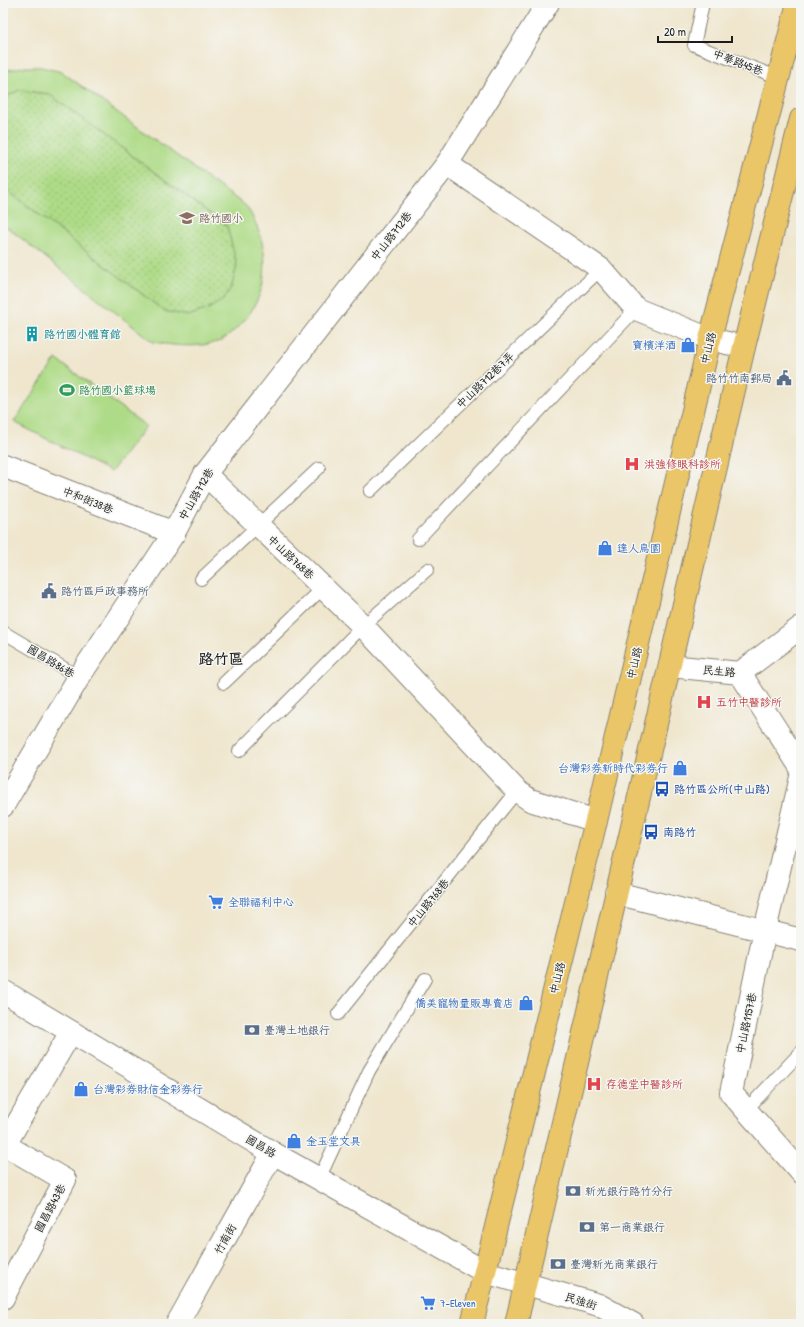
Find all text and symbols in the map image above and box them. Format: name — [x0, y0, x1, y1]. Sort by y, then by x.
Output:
scale bar — [658, 18, 732, 44]
text: 20 m — [664, 23, 686, 40]
street label: 中華路45巷 — [711, 46, 765, 78]
school or university icon: 路竹國小 — [178, 209, 196, 227]
street label: 中山路712巷 — [367, 209, 415, 263]
place label: 路竹國小 — [199, 211, 243, 225]
building icon: 路竹國小體育館 — [23, 325, 41, 343]
place label: 路竹國小體育館 — [44, 327, 121, 341]
street label: 中山路 — [697, 330, 719, 366]
shop icon: 寶檳洋酒 — [679, 336, 697, 354]
place label: 寶檳洋酒 — [632, 338, 676, 352]
street label: 中山路712巷7弄 — [453, 349, 517, 411]
public building icon: 路竹竹南郵局 — [775, 369, 793, 387]
place label: 路竹竹南郵局 — [706, 371, 772, 385]
sports icon: 路竹國小籃球場 — [58, 381, 76, 399]
place label: 路竹國小籃球場 — [79, 383, 156, 397]
hospital icon: 洪強修眼科診所 — [623, 455, 641, 473]
place label: 洪強修眼科診所 — [644, 457, 721, 471]
street label: 中山路712巷 — [175, 465, 217, 523]
street label: 中和街38巷 — [60, 483, 116, 517]
street label: 中山路768巷 — [265, 532, 317, 582]
shop icon: 達人鳥園 — [596, 539, 614, 557]
place label: 達人鳥園 — [617, 541, 661, 555]
public building icon: 路竹區戶政事務所 — [40, 582, 58, 600]
place label: 路竹區戶政事務所 — [61, 584, 149, 598]
street label: 國昌路86巷 — [25, 641, 77, 681]
street label: 中山路 — [623, 645, 645, 681]
district label: 路竹區 — [198, 648, 244, 669]
street label: 民生路 — [702, 663, 736, 679]
hospital icon: 五竹中醫診所 — [695, 693, 713, 711]
place label: 五竹中醫診所 — [716, 695, 782, 709]
shop icon: 台灣彩券新時代彩券行 — [671, 759, 689, 777]
place label: 台灣彩券新時代彩券行 — [558, 761, 668, 775]
bus stop icon: 路竹區公所(中山路) — [653, 780, 671, 798]
place label: 路竹區公所(中山路) — [674, 782, 770, 796]
bus stop icon: 南路竹 — [642, 823, 660, 841]
place label: 南路竹 — [663, 825, 696, 839]
street label: 中山路768巷 — [404, 876, 452, 930]
supermarket icon: 全聯福利中心 — [207, 893, 225, 911]
place label: 全聯福利中心 — [228, 895, 294, 909]
street label: 中山路 — [546, 960, 568, 996]
street label: 中山路1157巷 — [733, 991, 759, 1055]
shop icon: 僑美寵物量販專賣店 — [517, 994, 535, 1012]
place label: 僑美寵物量販專賣店 — [415, 996, 514, 1010]
bank icon: 臺灣土地銀行 — [243, 1021, 261, 1039]
place label: 臺灣土地銀行 — [264, 1023, 330, 1037]
hospital icon: 存德堂中醫診所 — [585, 1075, 603, 1093]
place label: 存德堂中醫診所 — [606, 1077, 683, 1091]
shop icon: 台灣彩券財信金彩券行 — [72, 1080, 90, 1098]
place label: 台灣彩券財信金彩券行 — [93, 1082, 203, 1096]
street label: 國昌路 — [243, 1132, 279, 1160]
shop icon: 金玉堂文具 — [285, 1132, 303, 1150]
place label: 金玉堂文具 — [306, 1134, 361, 1148]
street label: 國昌路43巷 — [31, 1181, 69, 1235]
bank icon: 新光銀行路竹分行 — [564, 1182, 582, 1200]
place label: 新光銀行路竹分行 — [585, 1184, 673, 1198]
bank icon: 第一商業銀行 — [578, 1218, 596, 1236]
street label: 竹南街 — [211, 1220, 240, 1257]
place label: 第一商業銀行 — [599, 1220, 665, 1234]
bank icon: 臺灣新光商業銀行 — [549, 1255, 567, 1273]
place label: 臺灣新光商業銀行 — [570, 1257, 658, 1271]
street label: 民強街 — [563, 1289, 600, 1313]
supermarket icon: 7-Eleven — [419, 1294, 437, 1312]
place label: 7-Eleven — [440, 1296, 476, 1310]

